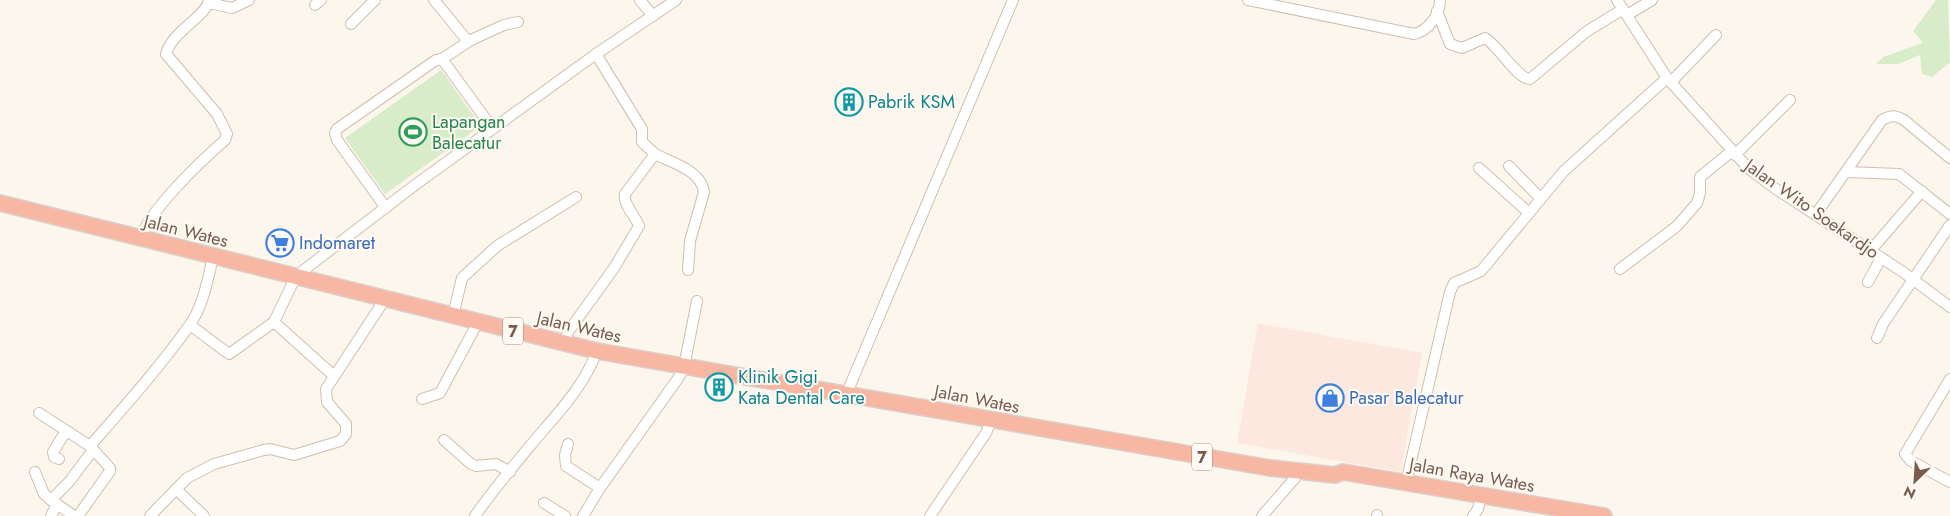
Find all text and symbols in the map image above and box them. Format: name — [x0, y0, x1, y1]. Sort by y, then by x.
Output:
building icon: Pabrik KSM — [834, 87, 864, 117]
place label: Pabrik KSM — [868, 89, 955, 115]
place label: Lapangan Balecatur — [432, 109, 506, 156]
sports icon: Lapangan Balecatur — [398, 117, 428, 147]
street label: Jalan Wito Soekardjo — [1738, 152, 1885, 265]
street label: Jalan Wates — [139, 207, 231, 254]
supermarket icon: Indomaret — [265, 228, 295, 258]
place label: Indomaret — [299, 230, 376, 256]
street label: Jalan Wates — [532, 304, 624, 349]
road number: 7 — [503, 318, 523, 344]
place label: Klinik Gigi Kata Dental Care — [738, 364, 865, 411]
building icon: Klinik Gigi Kata Dental Care — [704, 372, 734, 402]
street label: Jalan Wates — [930, 378, 1022, 420]
shop icon: Pasar Balecatur — [1315, 383, 1345, 413]
place label: Pasar Balecatur — [1349, 385, 1465, 411]
road number: 7 — [1192, 444, 1212, 471]
street label: Jalan Raya Wates — [1405, 451, 1537, 499]
north arrow — [1890, 456, 1940, 506]
text: N — [1900, 481, 1919, 504]

